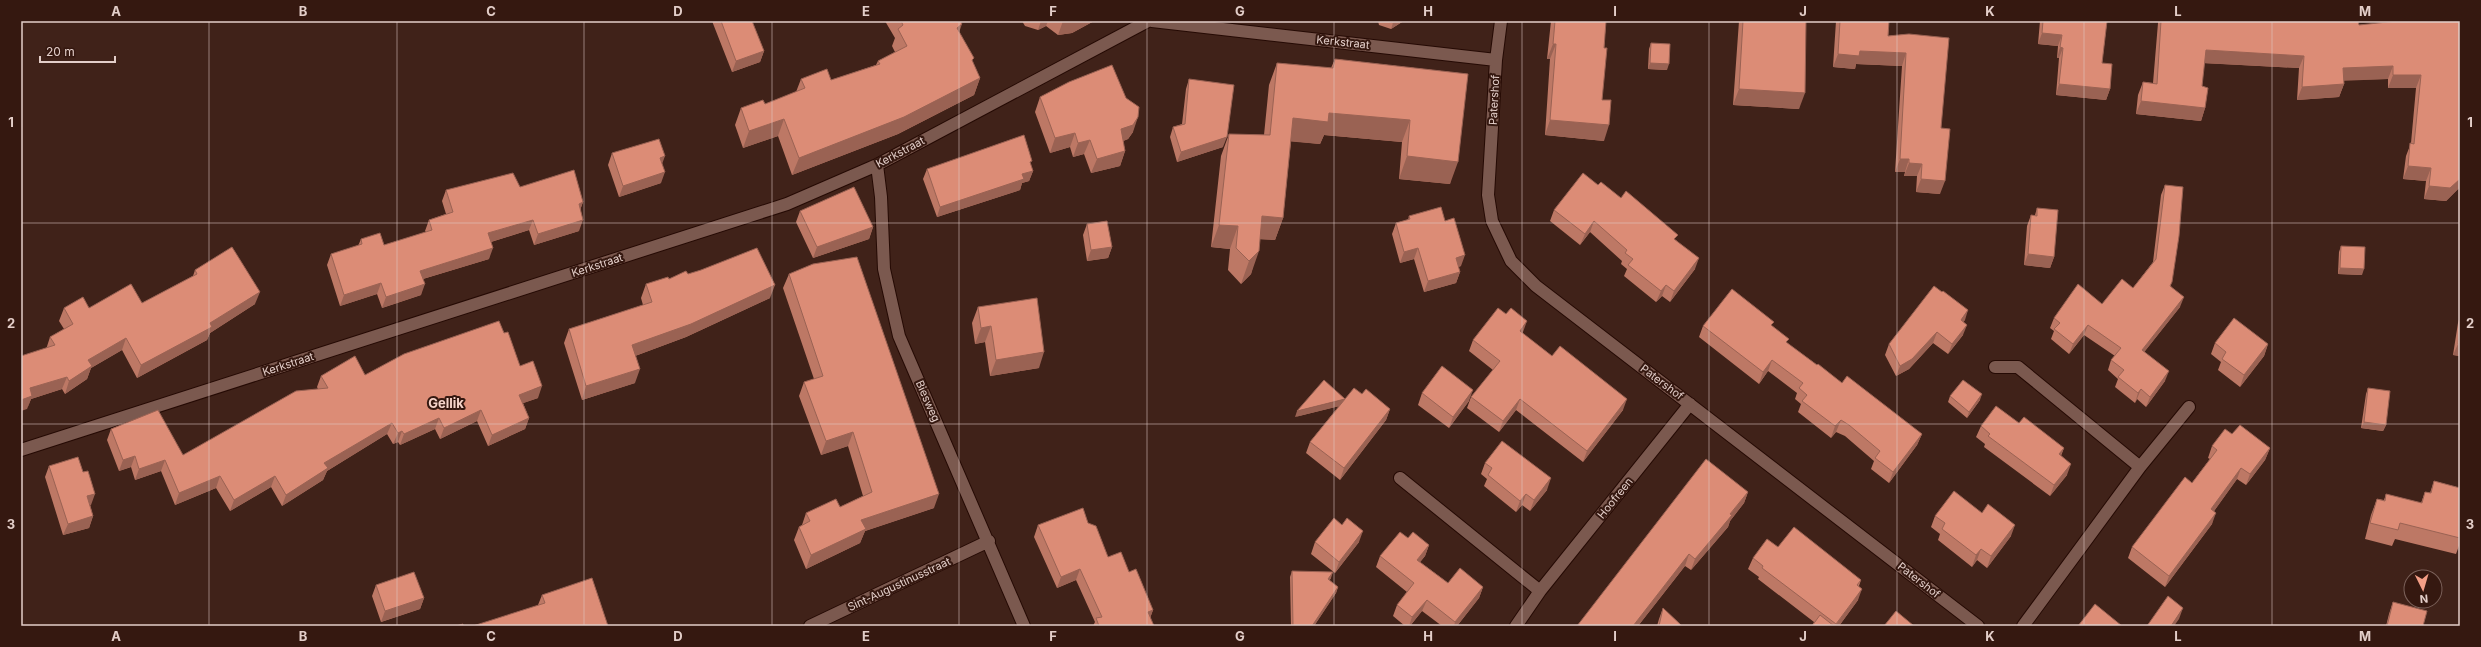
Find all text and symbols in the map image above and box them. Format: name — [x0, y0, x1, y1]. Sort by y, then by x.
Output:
text: A — [111, 3, 121, 19]
text: B — [299, 3, 308, 19]
text: C — [486, 3, 496, 19]
text: D — [673, 3, 683, 19]
text: E — [862, 3, 870, 19]
text: F — [1049, 3, 1057, 19]
text: G — [1235, 3, 1245, 19]
text: H — [1423, 3, 1433, 19]
text: I — [1613, 3, 1617, 19]
text: J — [1799, 3, 1807, 19]
text: K — [1985, 3, 1995, 19]
text: L — [2174, 3, 2182, 19]
text: M — [2359, 3, 2371, 19]
street label: Kerkstraat — [1316, 32, 1371, 52]
scale bar — [40, 38, 115, 64]
text: 20 m — [46, 44, 75, 59]
street label: Patershof — [1486, 75, 1502, 125]
text: 1 — [8, 114, 14, 130]
text: 1 — [2467, 114, 2473, 130]
street label: Kerkstraat — [873, 133, 927, 171]
street label: Kerkstraat — [570, 250, 625, 280]
text: 2 — [7, 315, 15, 331]
text: 2 — [2466, 315, 2474, 331]
street label: Kerkstraat — [261, 349, 316, 379]
street label: Patershof — [1638, 361, 1686, 403]
street label: Biesweg — [913, 378, 943, 424]
district label: Gellik — [428, 395, 464, 411]
street label: Hoofreen — [1594, 475, 1636, 521]
text: 3 — [7, 516, 15, 532]
text: 3 — [2466, 516, 2474, 532]
street label: Sint-Augustinusstraat — [845, 554, 953, 614]
street label: Patershof — [1895, 559, 1943, 601]
north arrow — [2403, 569, 2443, 609]
text: N — [2419, 592, 2429, 606]
text: A — [111, 628, 121, 644]
text: B — [299, 628, 308, 644]
text: C — [486, 628, 496, 644]
text: D — [673, 628, 683, 644]
text: E — [862, 628, 870, 644]
text: F — [1049, 628, 1057, 644]
text: G — [1235, 628, 1245, 644]
text: H — [1423, 628, 1433, 644]
text: I — [1613, 628, 1617, 644]
text: J — [1799, 628, 1807, 644]
text: K — [1985, 628, 1995, 644]
text: L — [2174, 628, 2182, 644]
text: M — [2359, 628, 2371, 644]

